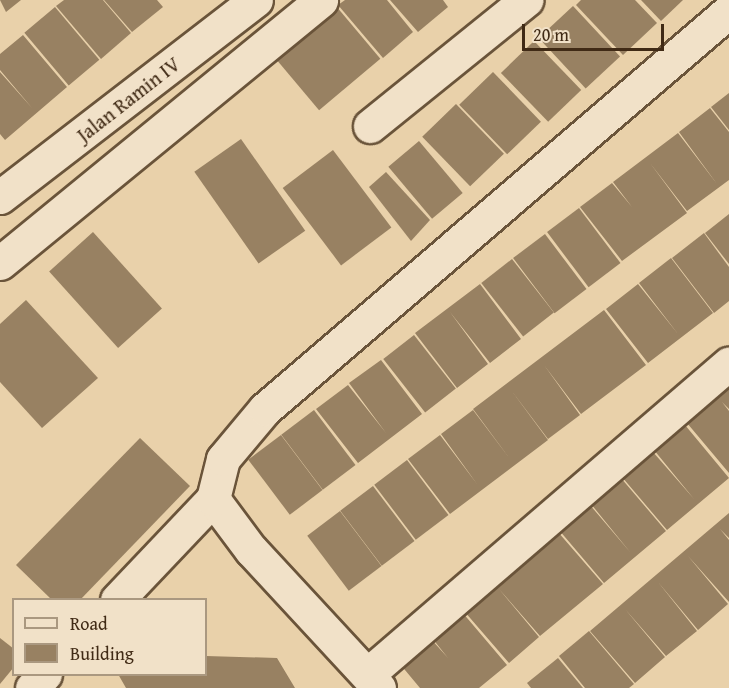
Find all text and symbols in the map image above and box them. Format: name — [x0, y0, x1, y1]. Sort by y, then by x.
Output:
scale bar — [525, 12, 668, 50]
text: 20 m — [533, 21, 569, 48]
street label: Jalan Ramin IV — [72, 51, 184, 147]
legend — [12, 598, 207, 676]
text: Road — [70, 610, 108, 637]
text: Building — [70, 640, 134, 667]

